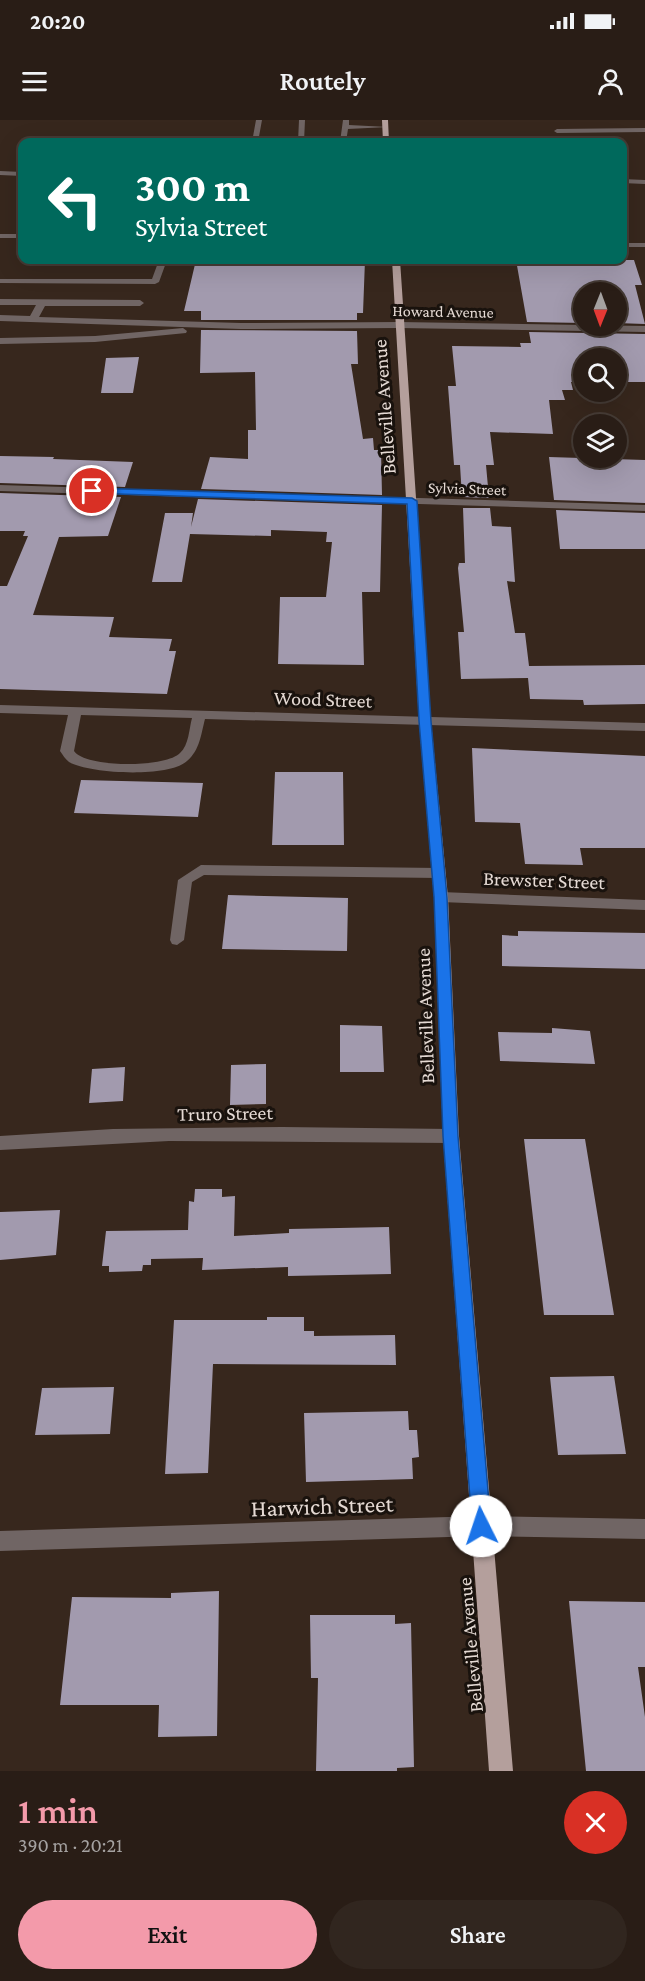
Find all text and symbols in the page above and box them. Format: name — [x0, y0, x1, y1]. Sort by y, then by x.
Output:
text: 20:20 — [30, 9, 85, 34]
icon: menu — [18, 65, 51, 98]
icon: person — [594, 65, 627, 98]
text: Routely — [279, 66, 366, 96]
icon: left — [36, 162, 114, 240]
text: 300 m — [135, 163, 250, 210]
text: Sylvia Street — [135, 212, 267, 242]
north arrow — [573, 282, 627, 336]
map controls — [573, 282, 627, 468]
street label: Howard Avenue — [392, 302, 494, 321]
street label: Belleville Avenue — [368, 338, 400, 475]
button: search — [573, 348, 627, 402]
button: layers — [573, 414, 627, 468]
pin — [66, 465, 117, 516]
icon: arrive — [75, 474, 108, 507]
street label: Sylvia Street — [427, 479, 507, 499]
street label: Wood Street — [273, 686, 373, 712]
street label: Brewster Street — [483, 867, 606, 893]
street label: Belleville Avenue — [412, 948, 438, 1084]
street label: Truro Street — [177, 1101, 273, 1125]
street label: Harwich Street — [250, 1489, 395, 1521]
position arrow — [449, 1494, 513, 1558]
street label: Belleville Avenue — [453, 1576, 487, 1713]
text: 1 min — [18, 1791, 98, 1831]
button: close — [564, 1791, 627, 1854]
text: 390 m · 20:21 — [18, 1834, 123, 1856]
button: Exit — [18, 1900, 317, 1969]
button: Share — [329, 1900, 627, 1969]

